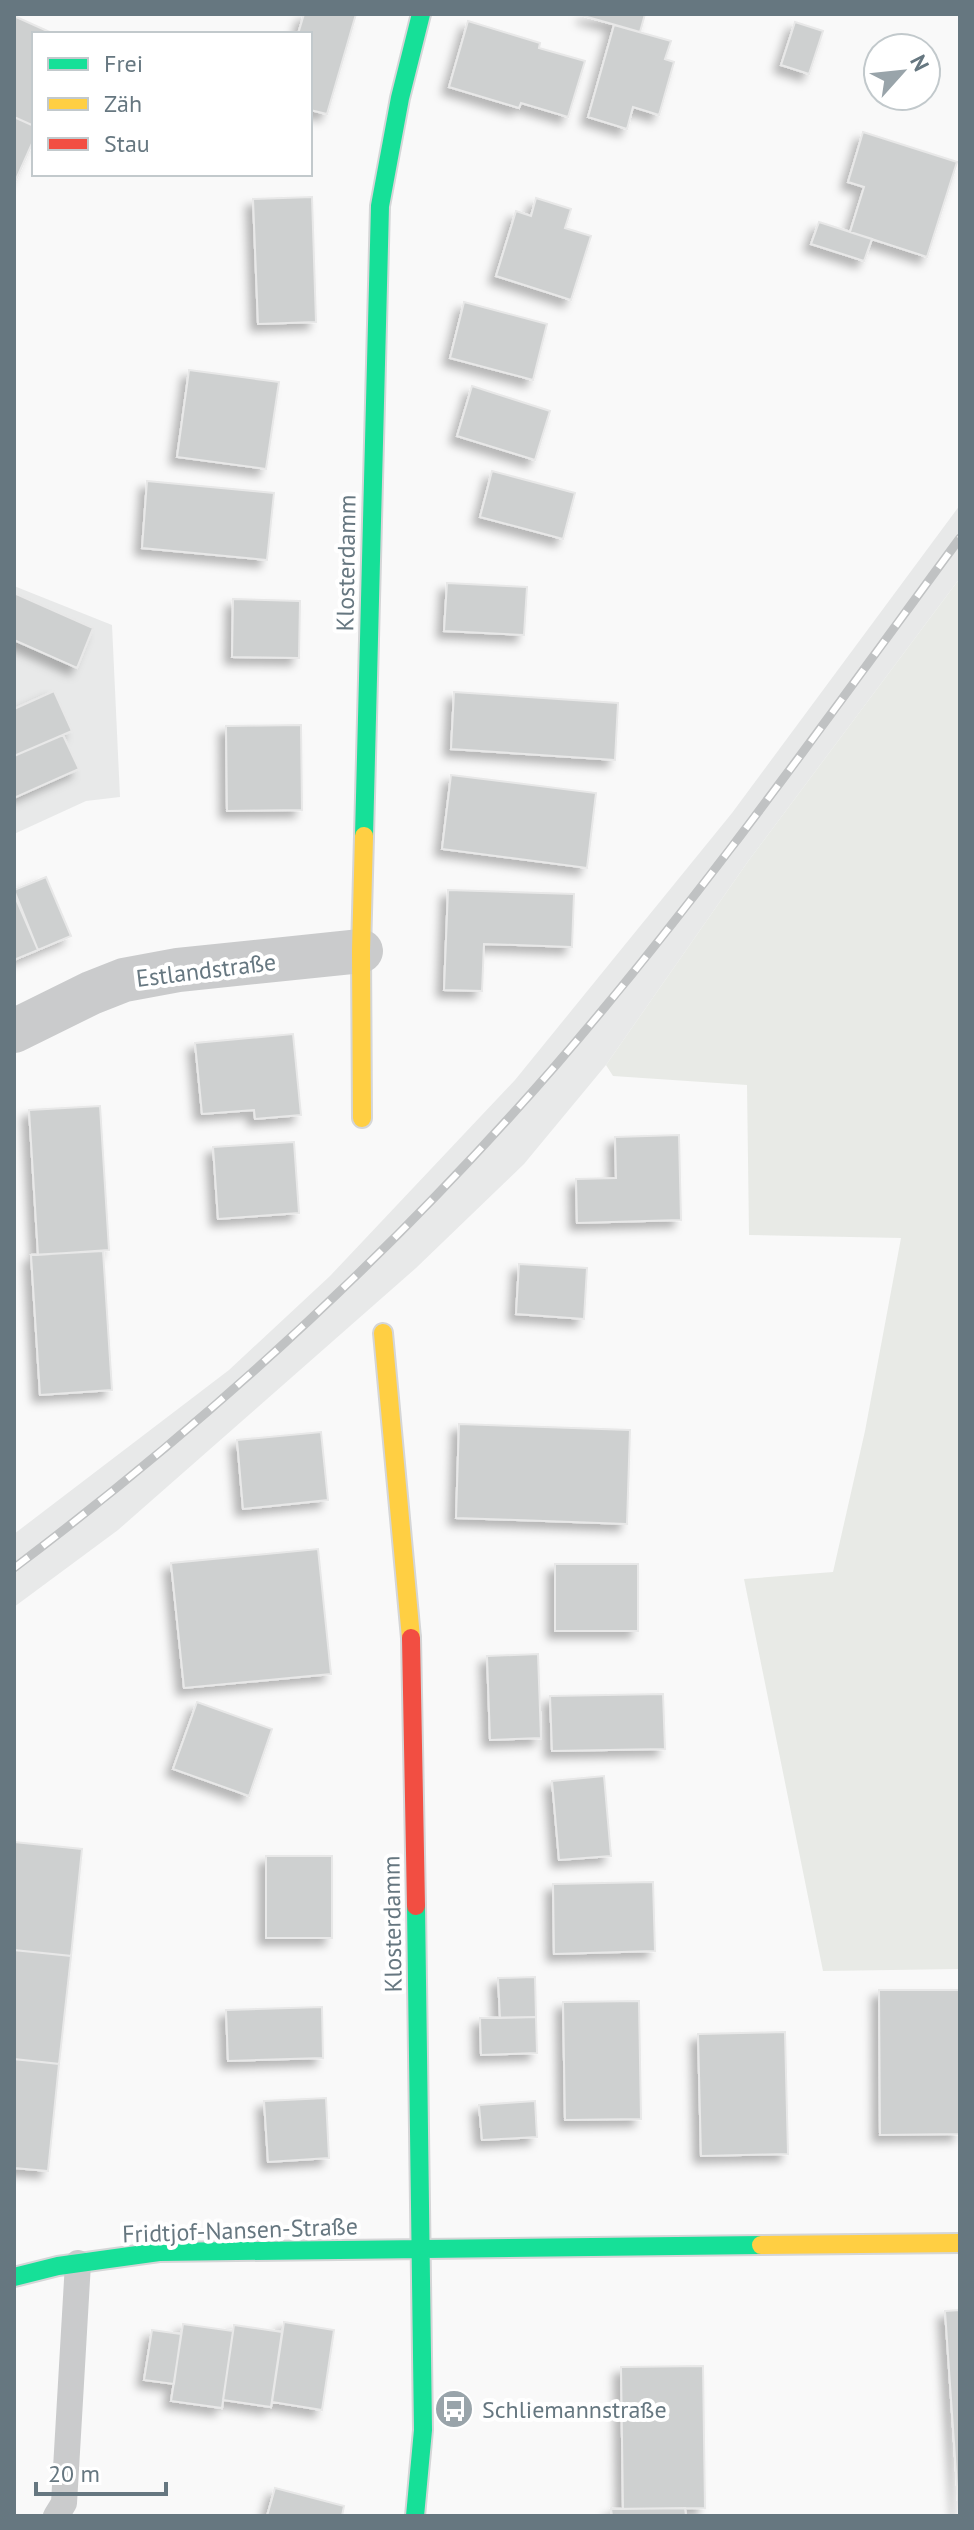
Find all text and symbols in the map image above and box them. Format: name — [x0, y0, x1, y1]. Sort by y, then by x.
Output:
legend — [32, 32, 312, 176]
north arrow — [862, 32, 942, 112]
text: Frei — [104, 48, 143, 79]
text: N — [904, 50, 936, 76]
text: Zäh — [104, 88, 142, 119]
text: Stau — [104, 128, 150, 159]
street label: Klosterdamm — [329, 494, 363, 632]
street label: Estlandstraße — [134, 946, 278, 994]
street label: Klosterdamm — [375, 1855, 409, 1993]
street label: Fridtjof-Nansen-Straße — [122, 2210, 358, 2250]
bus stop icon: Schliemannstraße — [433, 2388, 475, 2430]
place label: Schliemannstraße — [482, 2394, 667, 2425]
scale bar — [36, 2446, 166, 2496]
text: 20 m — [48, 2458, 100, 2489]

